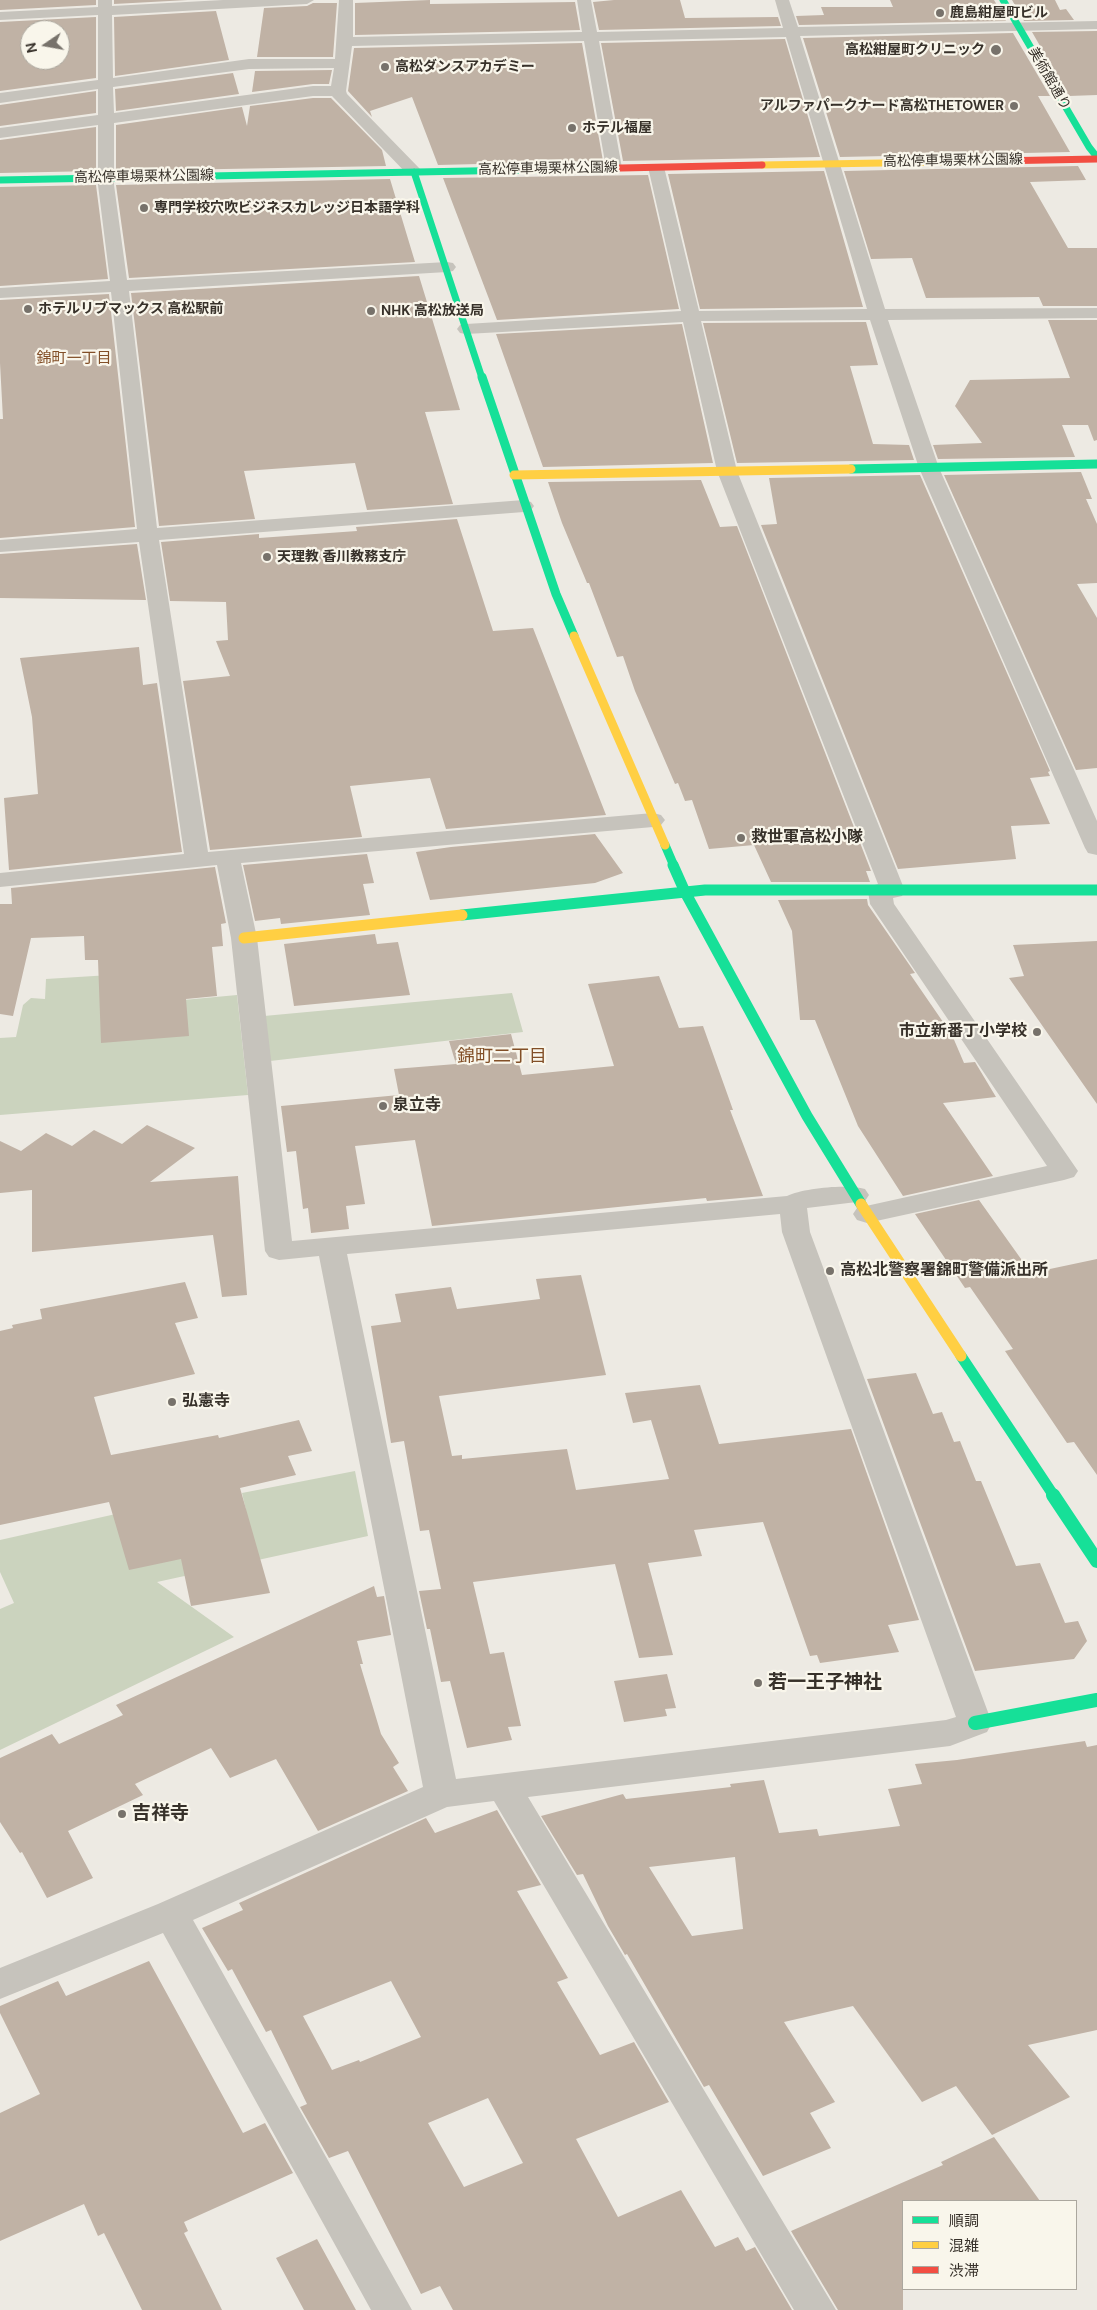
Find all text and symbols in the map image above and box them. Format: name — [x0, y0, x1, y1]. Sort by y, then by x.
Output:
place label: 鹿島紺屋町ビル — [950, 5, 1048, 21]
marker: 鹿島紺屋町ビル — [934, 7, 946, 19]
north arrow — [20, 20, 70, 70]
text: N — [21, 41, 41, 55]
place label: 高松紺屋町クリニック — [845, 42, 985, 58]
marker: 高松紺屋町クリニック — [989, 43, 1003, 57]
street label: 美術館通り — [1024, 44, 1074, 114]
place label: 高松ダンスアカデミー — [395, 59, 535, 75]
marker: 高松ダンスアカデミー — [379, 61, 391, 73]
place label: アルファパークナード高松THETOWER — [760, 98, 1004, 114]
marker: アルファパークナード高松THETOWER — [1008, 100, 1020, 112]
place label: ホテル福屋 — [582, 120, 652, 136]
marker: ホテル福屋 — [566, 122, 578, 134]
street label: 高松停車場栗林公園線 — [883, 151, 1023, 171]
street label: 高松停車場栗林公園線 — [478, 159, 618, 179]
street label: 高松停車場栗林公園線 — [74, 167, 214, 187]
place label: 専門学校穴吹ビジネスカレッジ日本語学科 — [154, 200, 420, 216]
marker: 専門学校穴吹ビジネスカレッジ日本語学科 — [138, 202, 150, 214]
place label: ホテルリブマックス 高松駅前 — [38, 301, 223, 317]
marker: ホテルリブマックス 高松駅前 — [22, 303, 34, 315]
place label: NHK 高松放送局 — [381, 303, 484, 319]
marker: NHK 高松放送局 — [365, 305, 377, 317]
district label: 錦町一丁目 — [37, 350, 111, 368]
place label: 天理教 香川教務支庁 — [277, 549, 406, 565]
marker: 天理教 香川教務支庁 — [261, 551, 273, 563]
place label: 救世軍高松小隊 — [751, 828, 863, 848]
marker: 救世軍高松小隊 — [735, 832, 747, 844]
place label: 市立新番丁小学校 — [899, 1022, 1027, 1042]
marker: 市立新番丁小学校 — [1031, 1026, 1043, 1038]
district label: 錦町二丁目 — [457, 1046, 547, 1068]
place label: 泉立寺 — [393, 1096, 441, 1116]
marker: 泉立寺 — [377, 1100, 389, 1112]
place label: 高松北警察署錦町警備派出所 — [840, 1261, 1048, 1281]
marker: 高松北警察署錦町警備派出所 — [824, 1265, 836, 1277]
place label: 弘憲寺 — [182, 1392, 230, 1412]
marker: 弘憲寺 — [166, 1396, 178, 1408]
place label: 若一王子神社 — [768, 1672, 882, 1694]
marker: 若一王子神社 — [752, 1677, 764, 1689]
place label: 吉祥寺 — [132, 1803, 189, 1825]
marker: 吉祥寺 — [116, 1808, 128, 1820]
legend — [902, 2200, 1077, 2290]
text: 順調 — [949, 2211, 979, 2231]
text: 混雑 — [949, 2236, 979, 2256]
text: 渋滞 — [949, 2261, 979, 2281]

